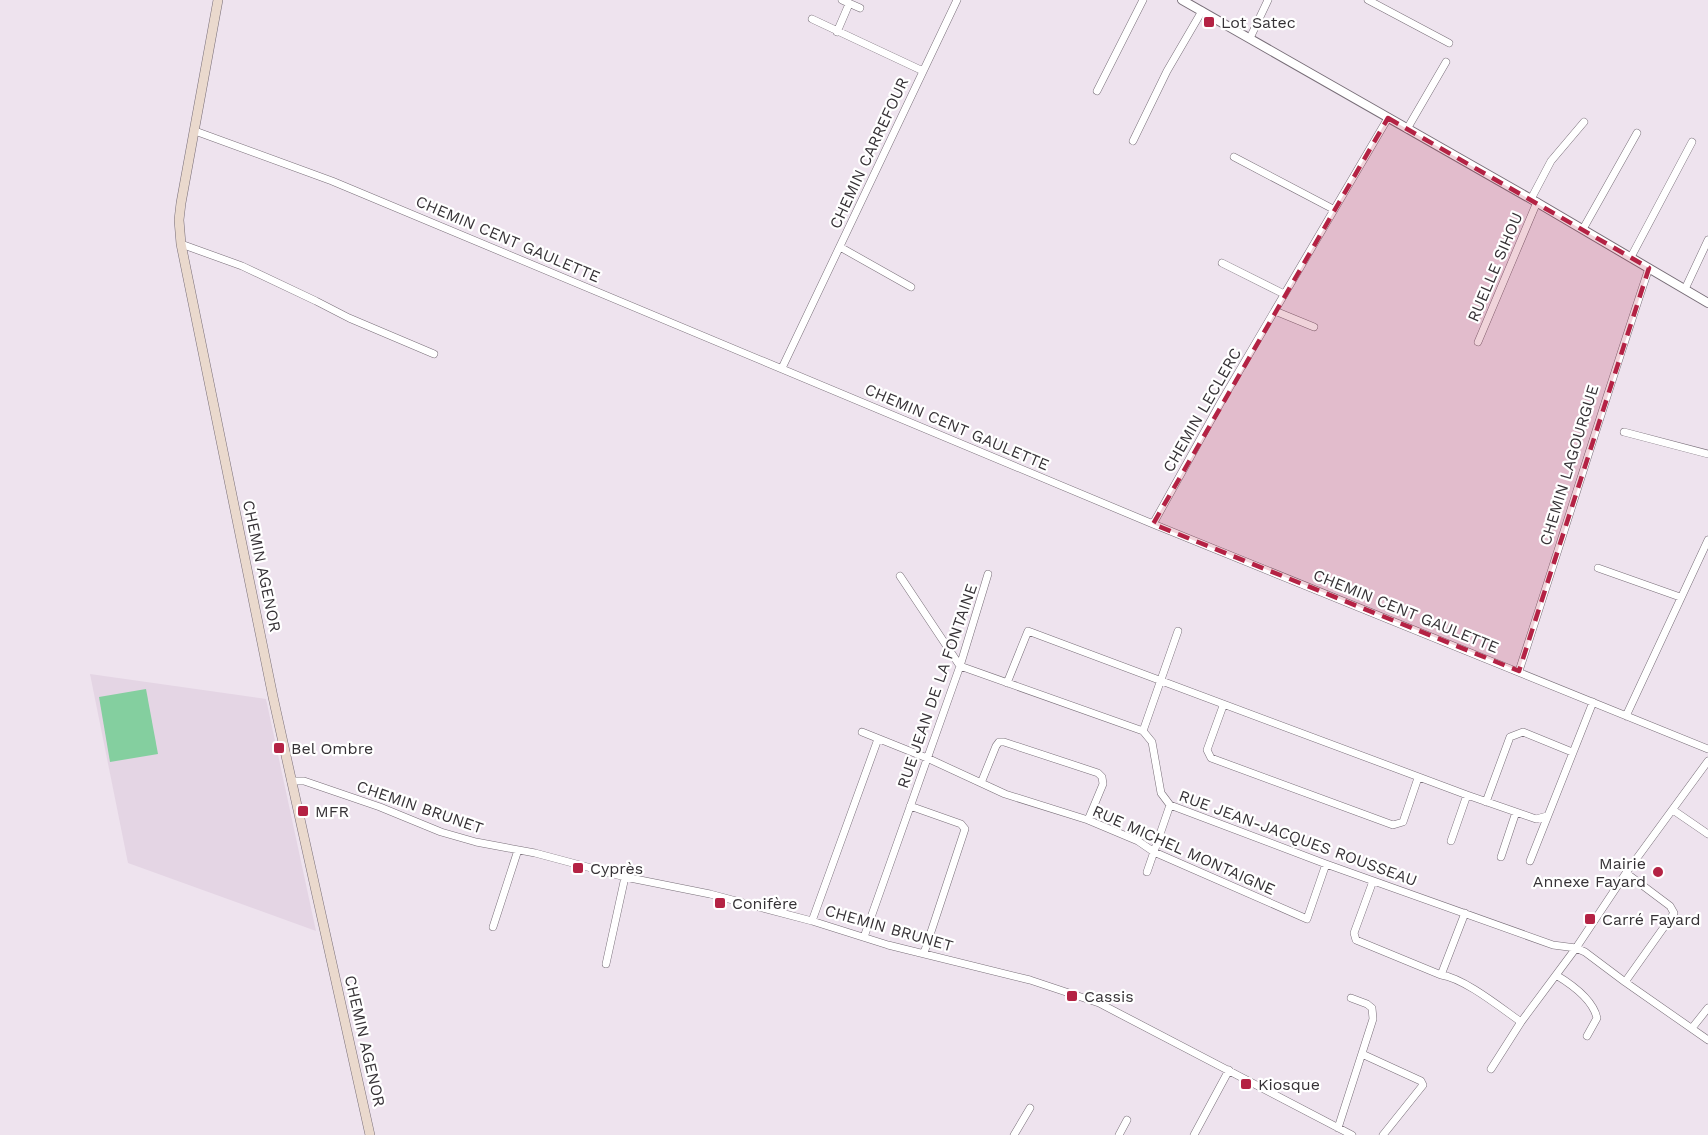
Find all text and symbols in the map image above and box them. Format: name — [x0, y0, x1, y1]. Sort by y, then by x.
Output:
place label: Lot Satec — [1221, 13, 1296, 32]
marker: Lot Satec — [1202, 15, 1216, 29]
street label: CHEMIN CARREFOUR — [826, 74, 912, 232]
street label: CHEMIN CENT GAULETTE — [413, 191, 603, 287]
street label: RUELLE SIHOU — [1463, 209, 1527, 325]
street label: CHEMIN LECLERC — [1159, 344, 1245, 476]
street label: CHEMIN CENT GAULETTE — [862, 379, 1052, 475]
street label: CHEMIN LAGOURGUE — [1536, 382, 1602, 548]
street label: CHEMIN AGENOR — [239, 498, 285, 634]
street label: CHEMIN CENT GAULETTE — [1310, 565, 1502, 657]
street label: RUE JEAN DE LA FONTAINE — [893, 581, 981, 791]
place label: Bel Ombre — [291, 739, 373, 758]
marker: Bel Ombre — [272, 741, 286, 755]
street label: CHEMIN BRUNET — [354, 776, 486, 838]
street label: RUE JEAN-JACQUES ROUSSEAU — [1176, 786, 1420, 890]
street label: RUE MICHEL MONTAIGNE — [1090, 801, 1278, 899]
place label: MFR — [315, 802, 349, 821]
marker: MFR — [296, 804, 310, 818]
place label: Mairie Annexe Fayard — [1533, 854, 1646, 891]
place label: Cyprès — [590, 859, 643, 878]
marker: Cyprès — [571, 861, 585, 875]
marker: Mairie Annexe Fayard — [1651, 865, 1665, 879]
place label: Conifère — [732, 894, 798, 913]
marker: Conifère — [713, 896, 727, 910]
street label: CHEMIN BRUNET — [823, 901, 956, 955]
place label: Carré Fayard — [1602, 910, 1700, 929]
marker: Carré Fayard — [1583, 912, 1597, 926]
street label: CHEMIN AGENOR — [341, 973, 389, 1109]
place label: Cassis — [1084, 987, 1134, 1006]
marker: Cassis — [1065, 989, 1079, 1003]
place label: Kiosque — [1258, 1075, 1320, 1094]
marker: Kiosque — [1239, 1077, 1253, 1091]

